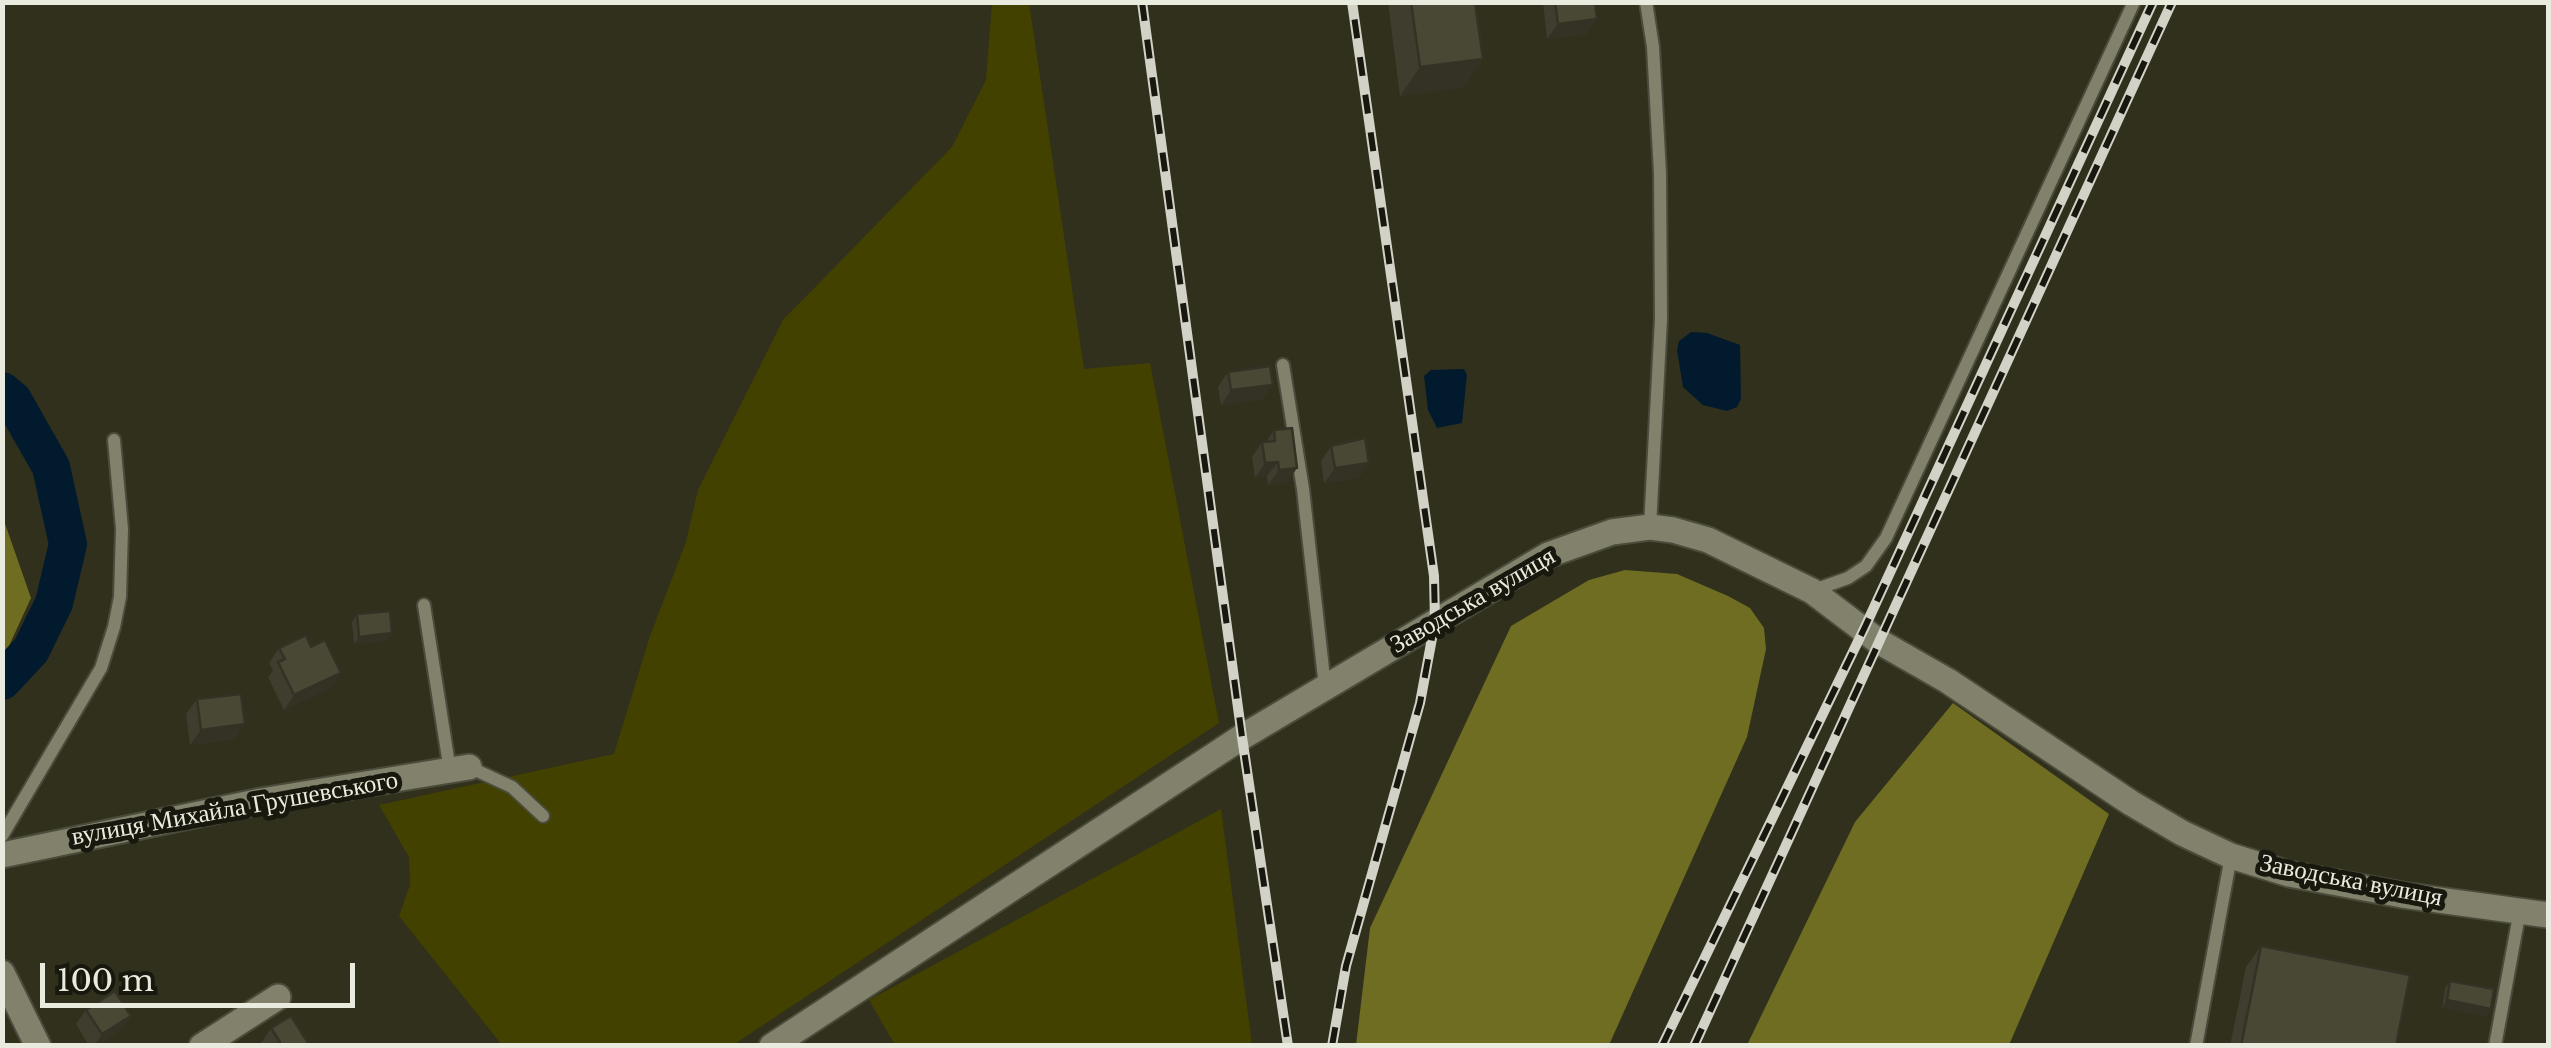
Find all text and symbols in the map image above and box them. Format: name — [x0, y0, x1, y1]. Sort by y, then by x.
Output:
street label: Заводська вулиця — [1385, 542, 1561, 660]
street label: вулиця Михайла Грушевського — [69, 766, 401, 852]
street label: Заводська вулиця — [2257, 849, 2445, 913]
scale bar — [45, 943, 360, 1005]
text: 100 m — [57, 962, 154, 999]

